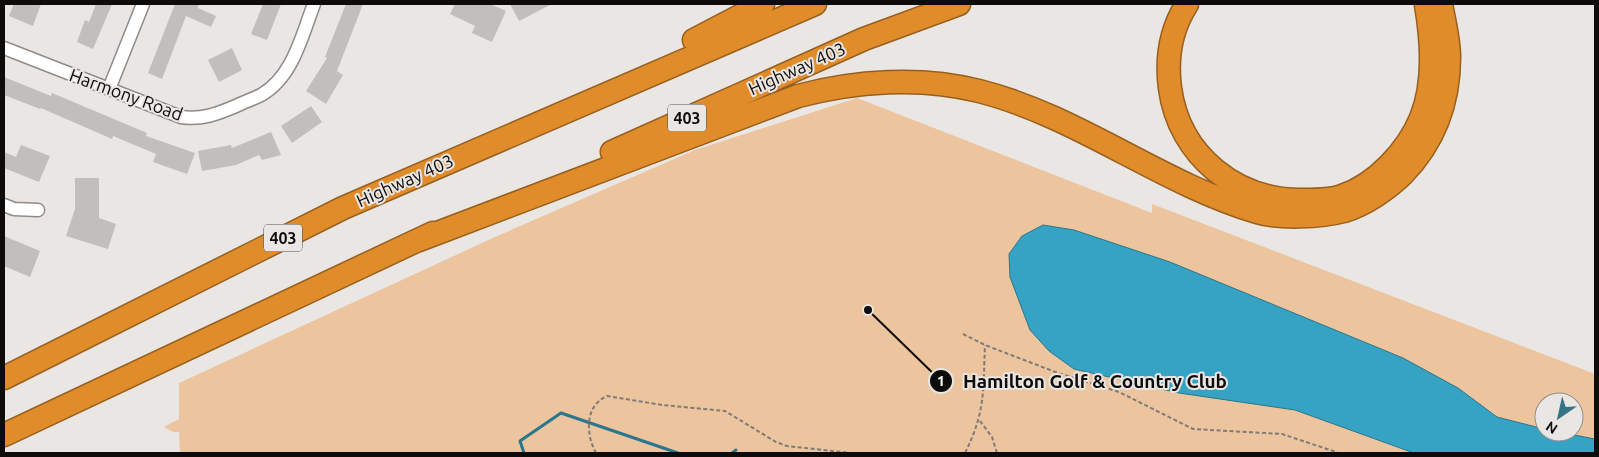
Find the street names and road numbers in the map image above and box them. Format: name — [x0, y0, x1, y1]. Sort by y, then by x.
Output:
street label: Highway 403 — [745, 38, 848, 98]
street label: Harmony Road — [67, 64, 186, 124]
road number: 403 — [668, 105, 706, 132]
street label: Highway 403 — [353, 150, 456, 210]
road number: 403 — [264, 224, 302, 252]

